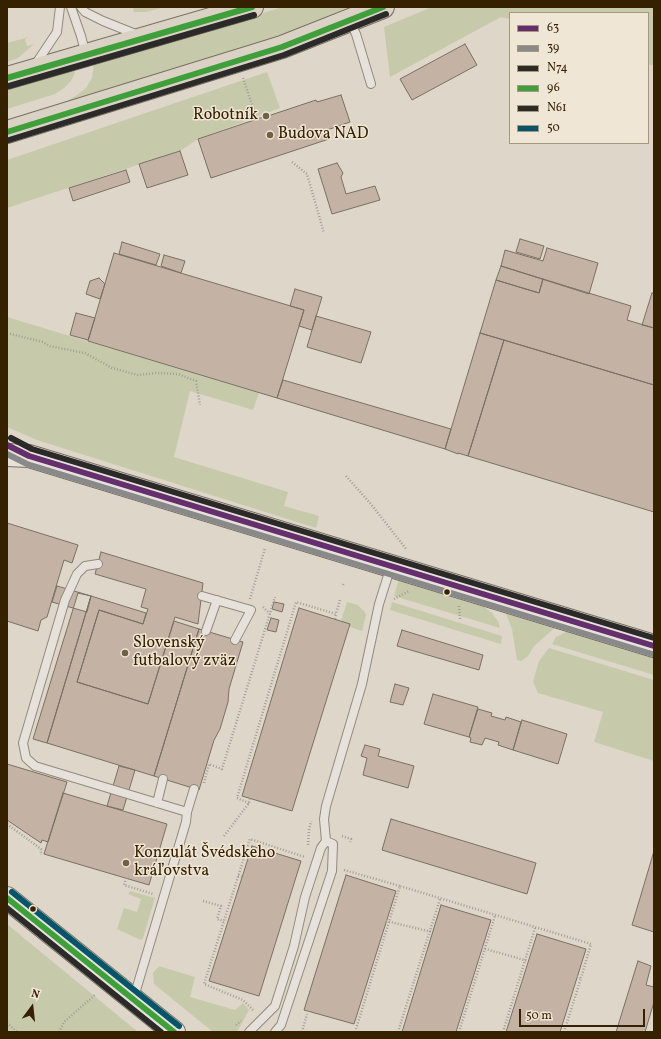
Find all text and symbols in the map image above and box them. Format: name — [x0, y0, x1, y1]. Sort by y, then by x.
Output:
legend — [509, 12, 649, 144]
text: 63 — [547, 20, 559, 36]
text: 39 — [547, 40, 559, 56]
text: N74 — [547, 60, 568, 76]
text: 96 — [547, 80, 560, 96]
text: N61 — [547, 100, 567, 116]
place label: Robotník — [193, 106, 258, 126]
marker: Robotník — [261, 111, 271, 121]
text: 50 — [547, 120, 560, 136]
place label: Budova NAD — [278, 125, 368, 145]
marker: Budova NAD — [265, 130, 275, 140]
unlabelled marker — [442, 587, 452, 597]
place label: Slovenský futbalový zväz — [133, 634, 236, 672]
marker: Slovenský futbalový zväz — [120, 648, 130, 658]
place label: Konzulát Švédskeho kráľovstva — [134, 844, 275, 882]
marker: Konzulát Švédskeho kráľovstva — [121, 858, 131, 868]
unlabelled marker — [28, 904, 38, 914]
north arrow — [12, 987, 52, 1027]
text: N — [29, 987, 41, 1003]
scale bar — [521, 1001, 647, 1027]
text: 50 m — [526, 1008, 552, 1024]

